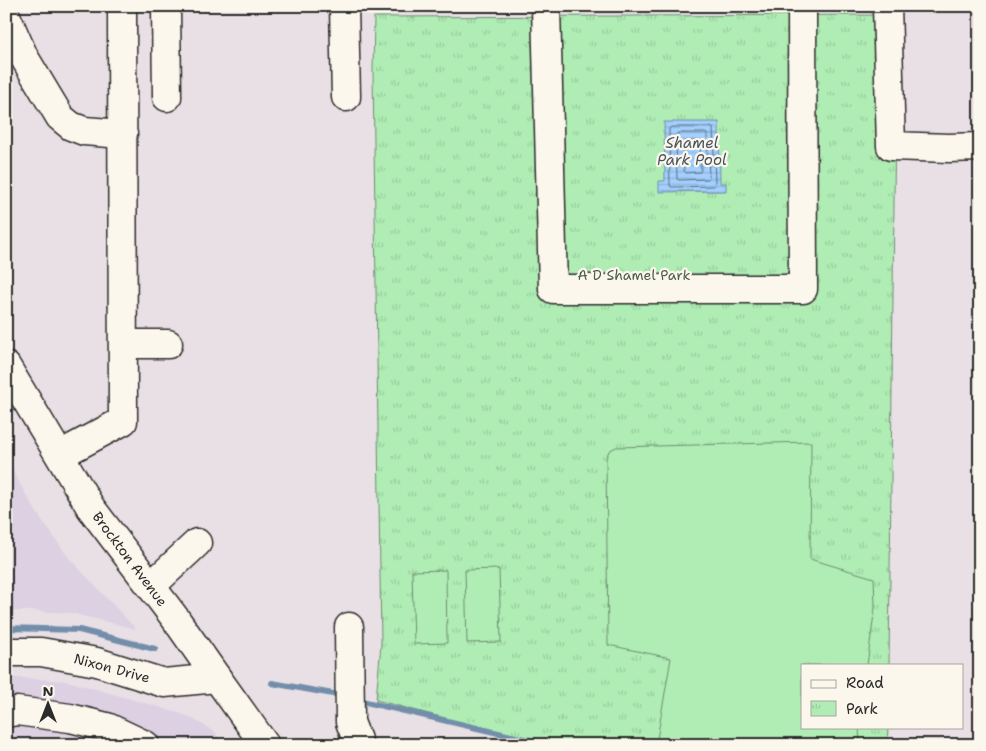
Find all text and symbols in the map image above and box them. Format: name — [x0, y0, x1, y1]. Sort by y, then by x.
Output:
water label: Shamel Park Pool — [657, 133, 727, 170]
park label: A D Shamel Park — [578, 266, 690, 284]
street label: Brockton Avenue — [89, 508, 171, 610]
street label: Nixon Drive — [72, 649, 152, 687]
legend — [801, 664, 964, 728]
text: Road — [846, 673, 884, 693]
north arrow — [22, 678, 72, 728]
text: N — [42, 682, 54, 700]
text: Park — [846, 699, 878, 719]

